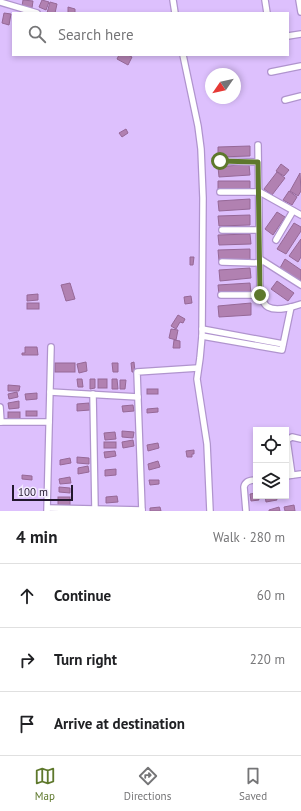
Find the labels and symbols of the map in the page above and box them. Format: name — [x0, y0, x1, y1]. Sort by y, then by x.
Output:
north arrow — [205, 68, 241, 104]
route start — [211, 152, 229, 170]
route end — [251, 286, 269, 304]
scale bar — [12, 483, 73, 502]

